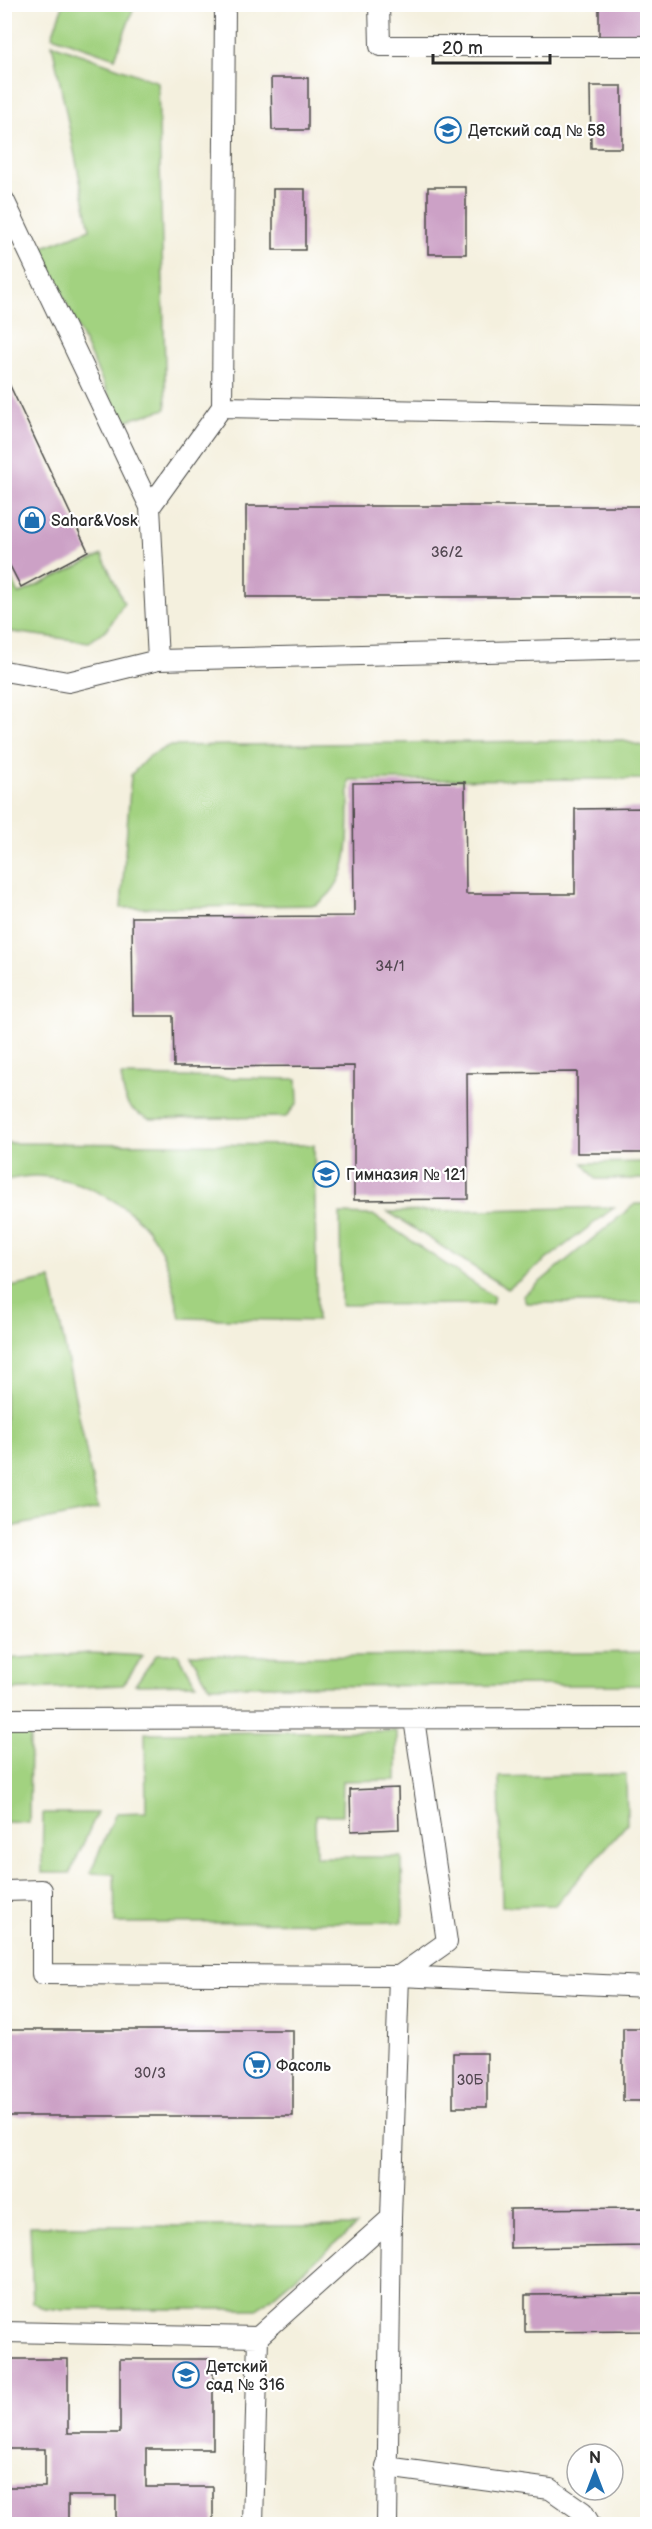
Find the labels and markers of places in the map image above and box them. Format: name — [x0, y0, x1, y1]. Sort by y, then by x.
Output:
school or university icon: Детский сад № 58 — [433, 115, 463, 145]
place label: Детский сад № 58 — [468, 122, 605, 141]
shop icon: Sahar&Vosk — [17, 505, 47, 535]
place label: Sahar&Vosk — [51, 512, 138, 531]
school or university icon: Гимназия № 121 — [311, 1159, 341, 1189]
place label: Гимназия № 121 — [346, 1166, 466, 1185]
supermarket icon: Фасоль — [242, 2050, 272, 2080]
place label: Фасоль — [276, 2057, 331, 2076]
place label: Детский сад № 316 — [206, 2358, 285, 2395]
school or university icon: Детский сад № 316 — [171, 2360, 201, 2390]

